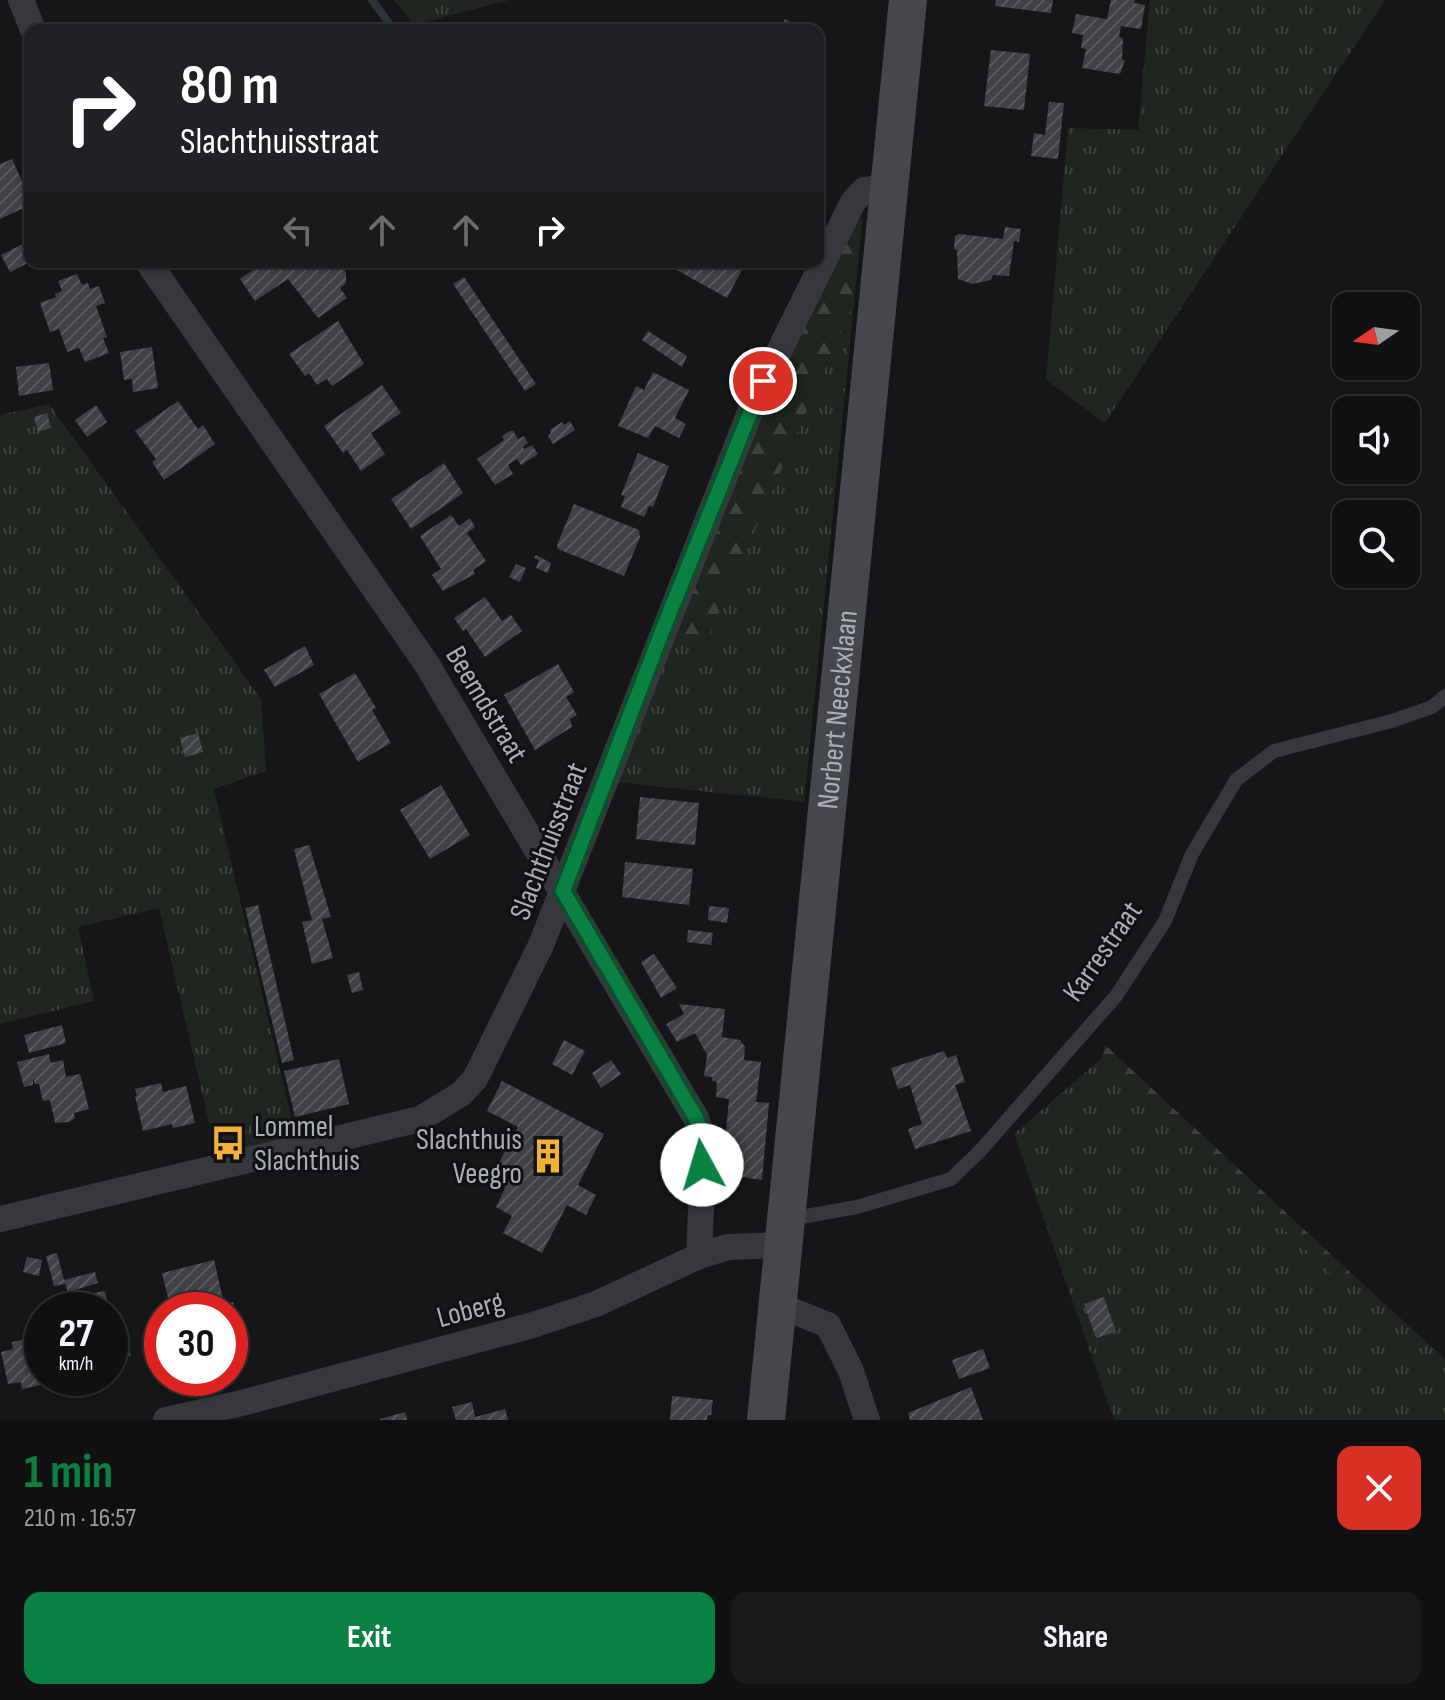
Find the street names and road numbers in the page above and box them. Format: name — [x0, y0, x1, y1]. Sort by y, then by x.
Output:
street label: Norbert Neeckxlaan — [810, 608, 866, 811]
street label: Beemdstraat — [437, 640, 535, 769]
street label: Slachthuisstraat — [502, 757, 595, 925]
street label: Karrestraat — [1055, 895, 1150, 1009]
street label: Loberg — [433, 1284, 508, 1336]

